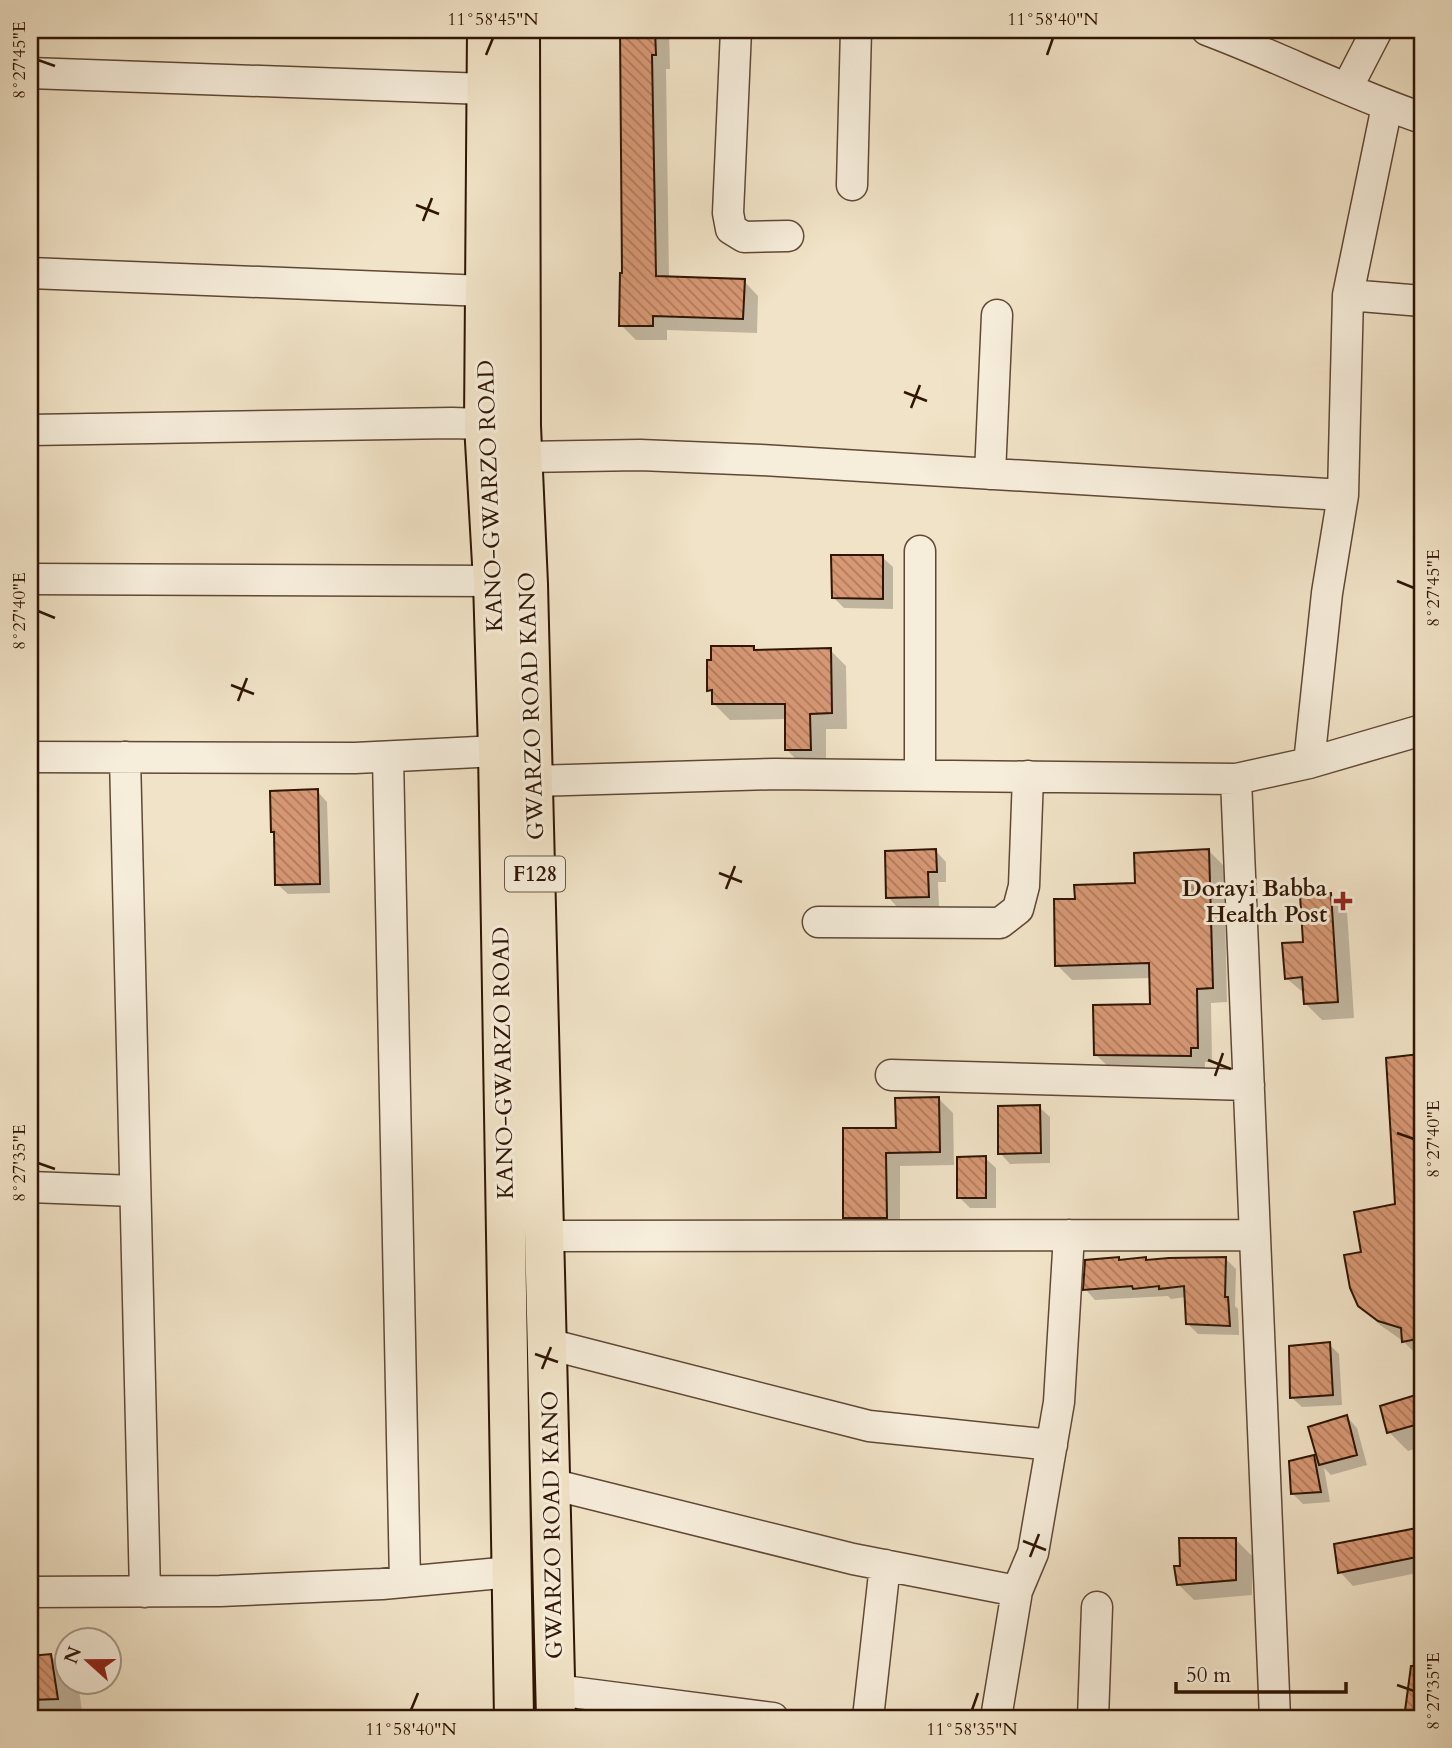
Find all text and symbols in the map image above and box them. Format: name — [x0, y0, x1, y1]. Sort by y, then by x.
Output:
text: 11°58'45"N — [447, 7, 539, 32]
text: 11°58'40"N — [1007, 7, 1099, 32]
text: 8°27'45"E — [7, 21, 32, 99]
street label: KANO-GWARZO ROAD — [470, 359, 510, 633]
text: 8°27'45"E — [1421, 549, 1446, 627]
street label: GWARZO ROAD KANO — [511, 571, 551, 841]
text: 8°27'40"E — [7, 572, 32, 650]
road number: F128 — [505, 856, 565, 892]
place label: Dorayi Babba Health Post — [1182, 873, 1328, 930]
marker: Dorayi Babba Health Post — [1333, 891, 1353, 911]
street label: KANO-GWARZO ROAD — [485, 927, 521, 1199]
text: 8°27'40"E — [1421, 1100, 1446, 1178]
text: 8°27'35"E — [7, 1124, 32, 1202]
street label: GWARZO ROAD KANO — [534, 1391, 570, 1659]
north arrow — [52, 1626, 122, 1696]
text: N — [58, 1642, 88, 1668]
scale bar — [1176, 1650, 1345, 1694]
text: 8°27'35"E — [1421, 1652, 1446, 1730]
text: 50 m — [1186, 1661, 1231, 1690]
text: 11°58'40"N — [365, 1717, 457, 1742]
text: 11°58'35"N — [926, 1717, 1018, 1742]

